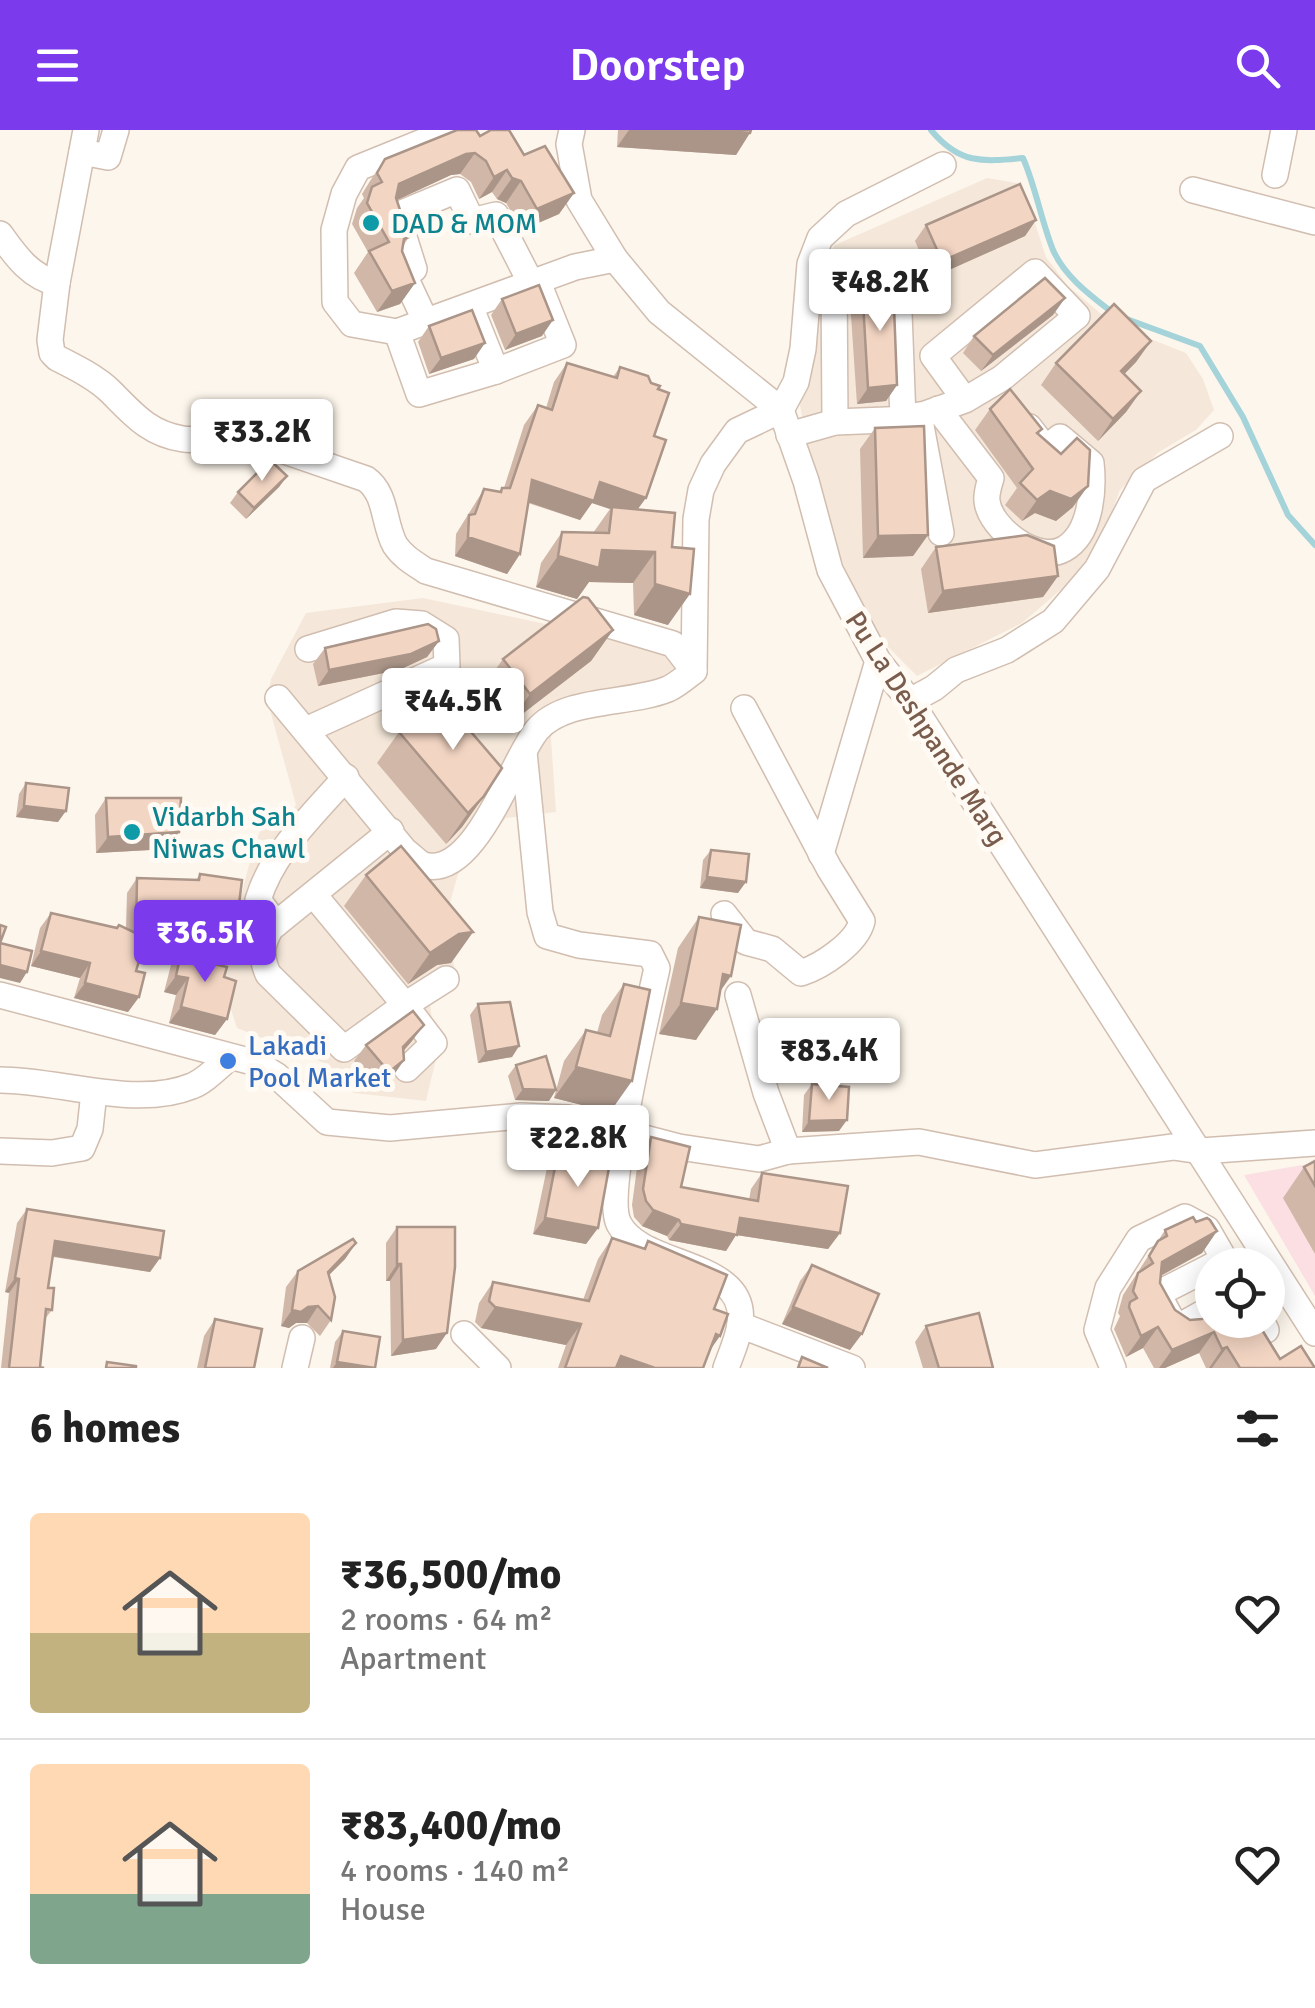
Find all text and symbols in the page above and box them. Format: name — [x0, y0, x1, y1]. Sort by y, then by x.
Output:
icon: menu — [30, 38, 85, 93]
text: Doorstep — [570, 38, 745, 93]
icon: search — [1230, 38, 1285, 93]
place label: DAD & MOM — [391, 207, 537, 241]
marker: DAD & MOM — [360, 212, 382, 234]
pin: ₹48.2K — [799, 249, 961, 334]
text: ₹48.2K — [831, 262, 929, 301]
pin: ₹33.2K — [181, 399, 343, 484]
text: ₹33.2K — [213, 412, 311, 451]
street label: Pu La Deshpande Marg — [838, 605, 1015, 852]
pin: ₹44.5K — [372, 668, 534, 753]
text: ₹44.5K — [404, 681, 502, 720]
place label: Vidarbh Sah Niwas Chawl — [152, 800, 305, 866]
marker: Vidarbh Sah Niwas Chawl — [121, 821, 143, 843]
pin: ₹36.5K — [124, 900, 286, 985]
text: ₹36.5K — [156, 913, 254, 952]
pin: ₹83.4K — [748, 1018, 910, 1103]
place label: Lakadi Pool Market — [248, 1029, 391, 1095]
text: ₹83.4K — [780, 1031, 878, 1070]
marker: Lakadi Pool Market — [217, 1050, 239, 1072]
pin: ₹22.8K — [497, 1105, 659, 1190]
text: ₹22.8K — [529, 1118, 627, 1157]
map controls — [1195, 1248, 1285, 1338]
button: locate — [1195, 1248, 1285, 1338]
icon: filters — [1230, 1401, 1285, 1456]
text: 6 homes — [30, 1403, 180, 1454]
text: ₹36,500/mo — [340, 1549, 561, 1600]
icon: home — [110, 1553, 230, 1673]
icon: heart — [1230, 1586, 1285, 1641]
text: 2 rooms · 64 m² — [340, 1600, 553, 1639]
text: Apartment — [340, 1639, 487, 1678]
text: ₹83,400/mo — [340, 1800, 561, 1851]
icon: home — [110, 1804, 230, 1924]
icon: heart — [1230, 1837, 1285, 1892]
text: 4 rooms · 140 m² — [340, 1851, 570, 1890]
text: House — [340, 1890, 426, 1929]

